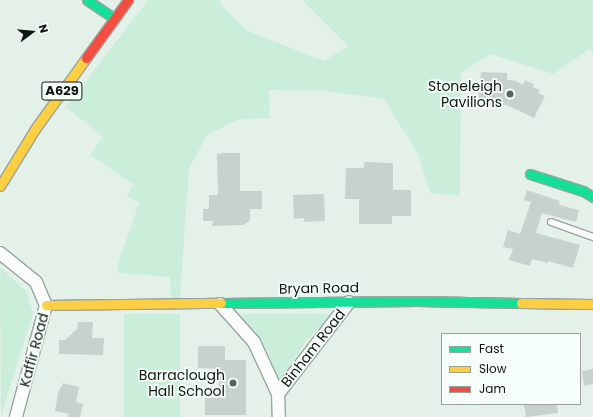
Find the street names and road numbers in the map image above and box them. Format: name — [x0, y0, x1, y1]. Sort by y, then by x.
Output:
road number: A629 — [41, 80, 83, 102]
street label: Bryan Road — [279, 279, 359, 297]
street label: Binham Road — [277, 306, 349, 390]
street label: Kaffir Road — [16, 311, 52, 389]

